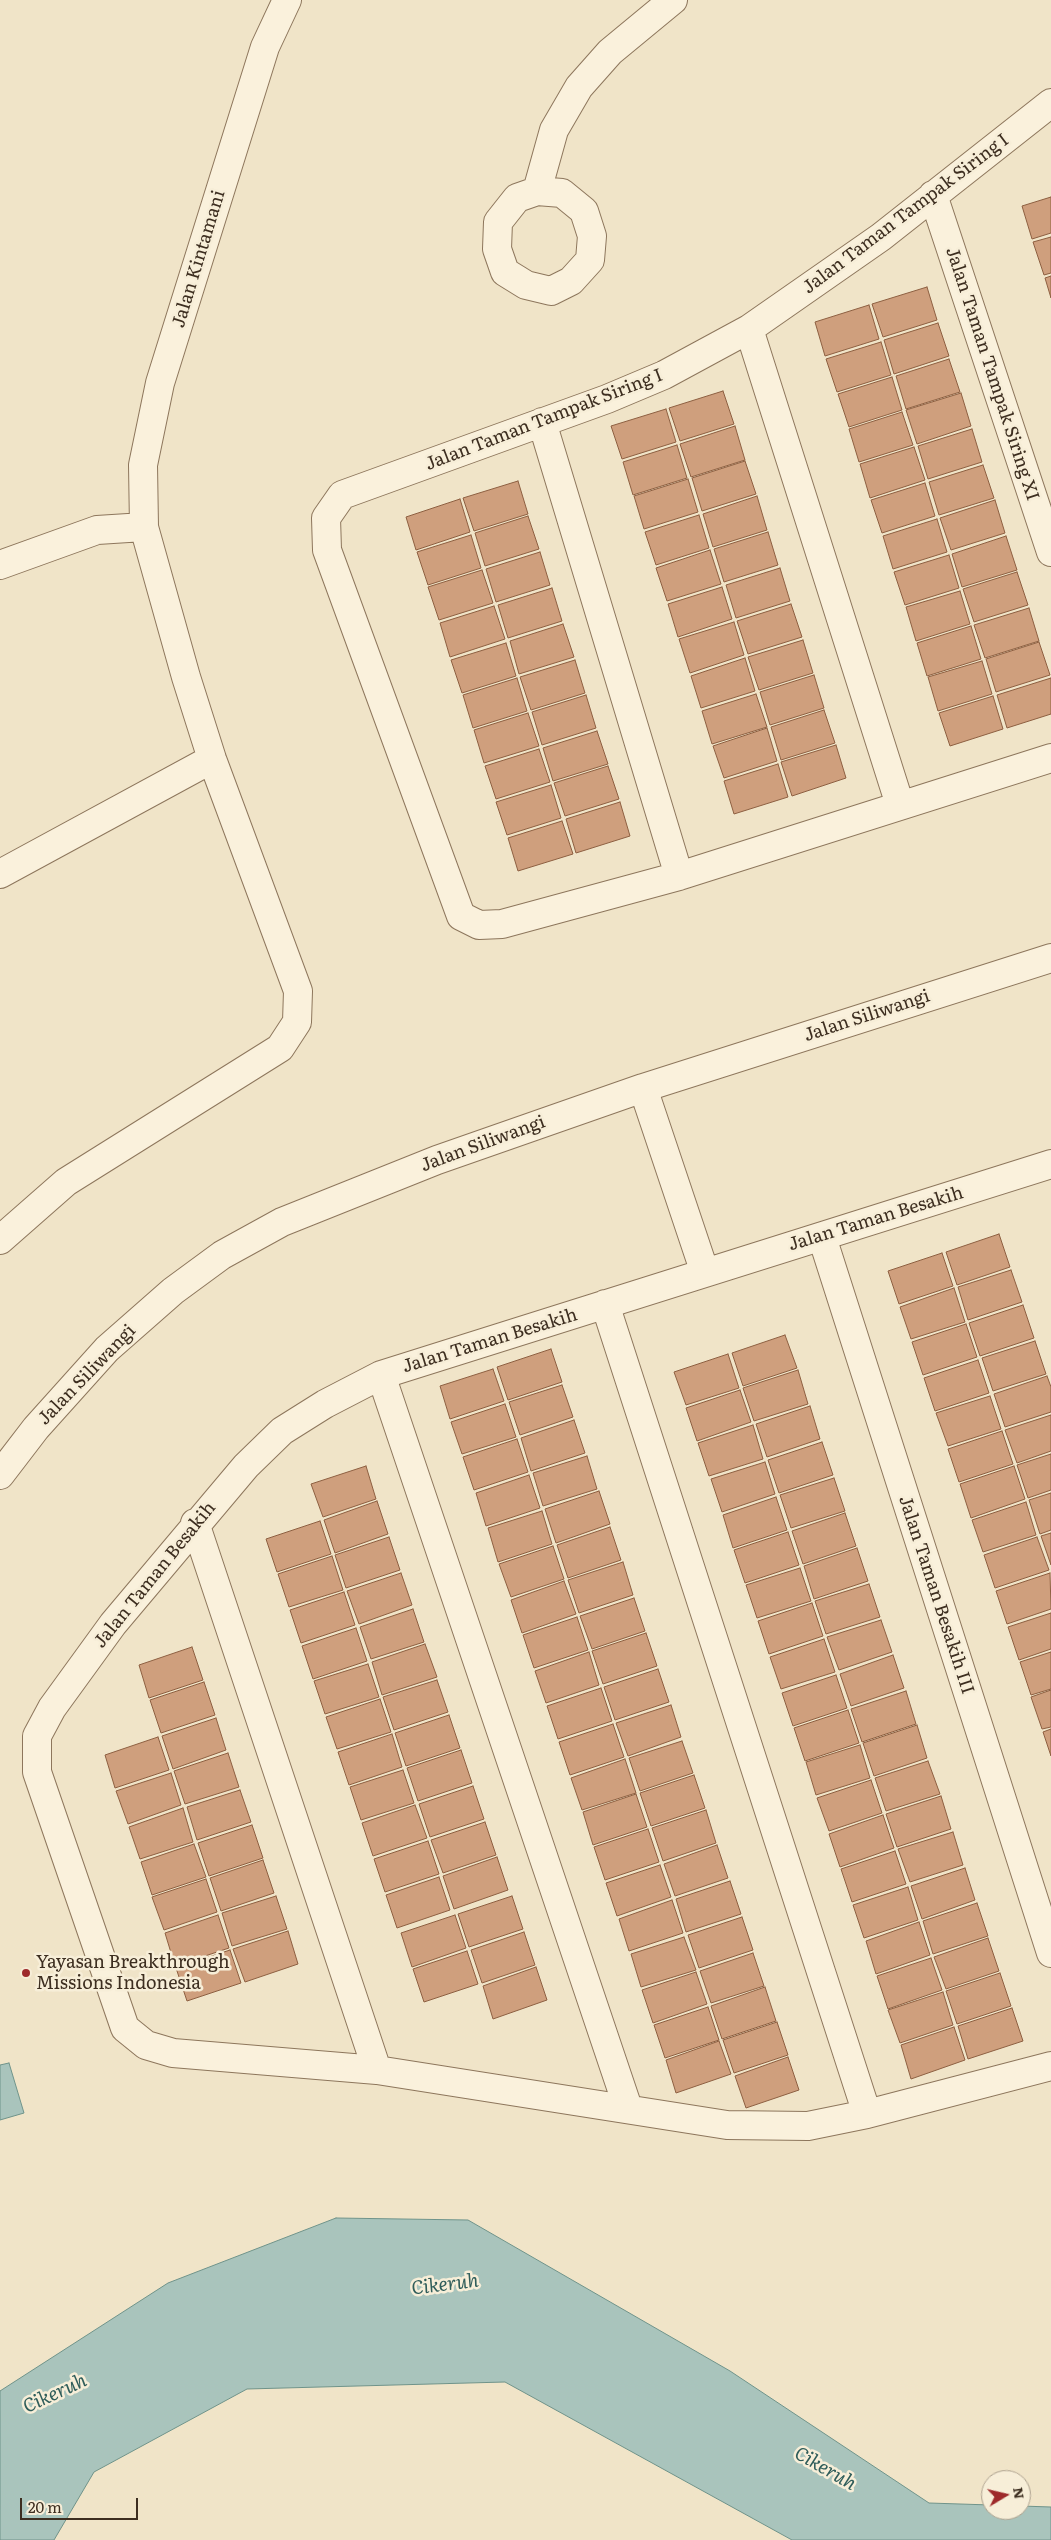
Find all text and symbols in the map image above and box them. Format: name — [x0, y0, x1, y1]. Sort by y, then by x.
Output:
street label: Jalan Taman Tampak Siring I — [799, 129, 1013, 299]
street label: Jalan Kintamani — [168, 188, 230, 330]
street label: Jalan Taman Tampak Siring XI — [941, 245, 1043, 503]
street label: Jalan Taman Tampak Siring I — [422, 365, 666, 475]
street label: Jalan Siliwangi — [801, 985, 933, 1047]
street label: Jalan Siliwangi — [418, 1111, 548, 1177]
street label: Jalan Taman Besakih — [786, 1182, 966, 1256]
street label: Jalan Taman Besakih — [400, 1304, 580, 1378]
street label: Jalan Siliwangi — [34, 1320, 140, 1430]
street label: Jalan Taman Besakih III — [894, 1493, 978, 1697]
street label: Jalan Taman Besakih — [89, 1498, 221, 1652]
place label: Yayasan Breakthrough Missions Indonesia — [36, 1952, 230, 1995]
marker: Yayasan Breakthrough Missions Indonesia — [20, 1967, 32, 1979]
water label: Cikeruh — [410, 2270, 480, 2300]
water label: Cikeruh — [20, 2369, 90, 2419]
water label: Cikeruh — [790, 2442, 860, 2496]
north arrow — [981, 2470, 1031, 2520]
text: N — [1009, 2485, 1031, 2500]
scale bar — [22, 2488, 140, 2520]
text: 20 m — [28, 2495, 62, 2518]

